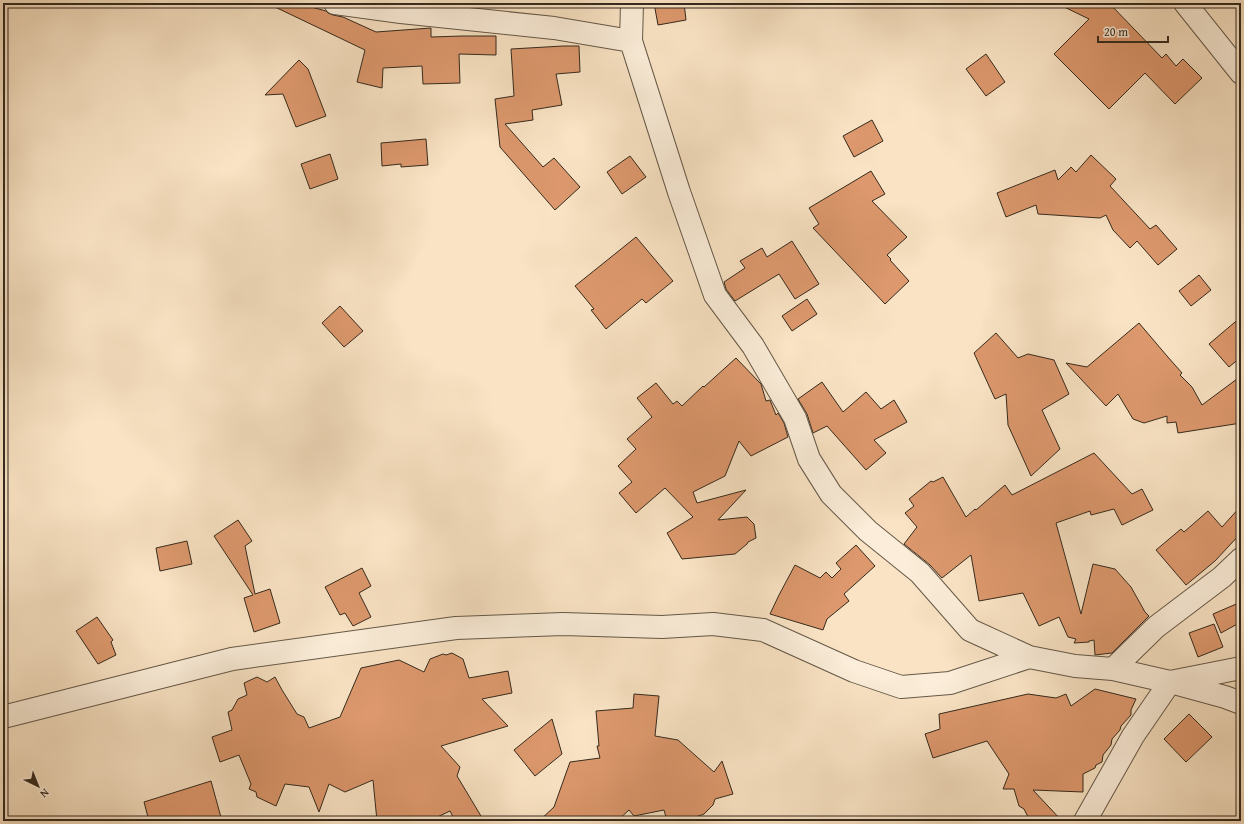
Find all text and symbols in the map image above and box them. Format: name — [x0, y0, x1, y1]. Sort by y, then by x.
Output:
scale bar — [1098, 18, 1168, 44]
text: 20 m — [1104, 23, 1128, 40]
north arrow — [18, 766, 58, 806]
text: N — [36, 785, 53, 802]

